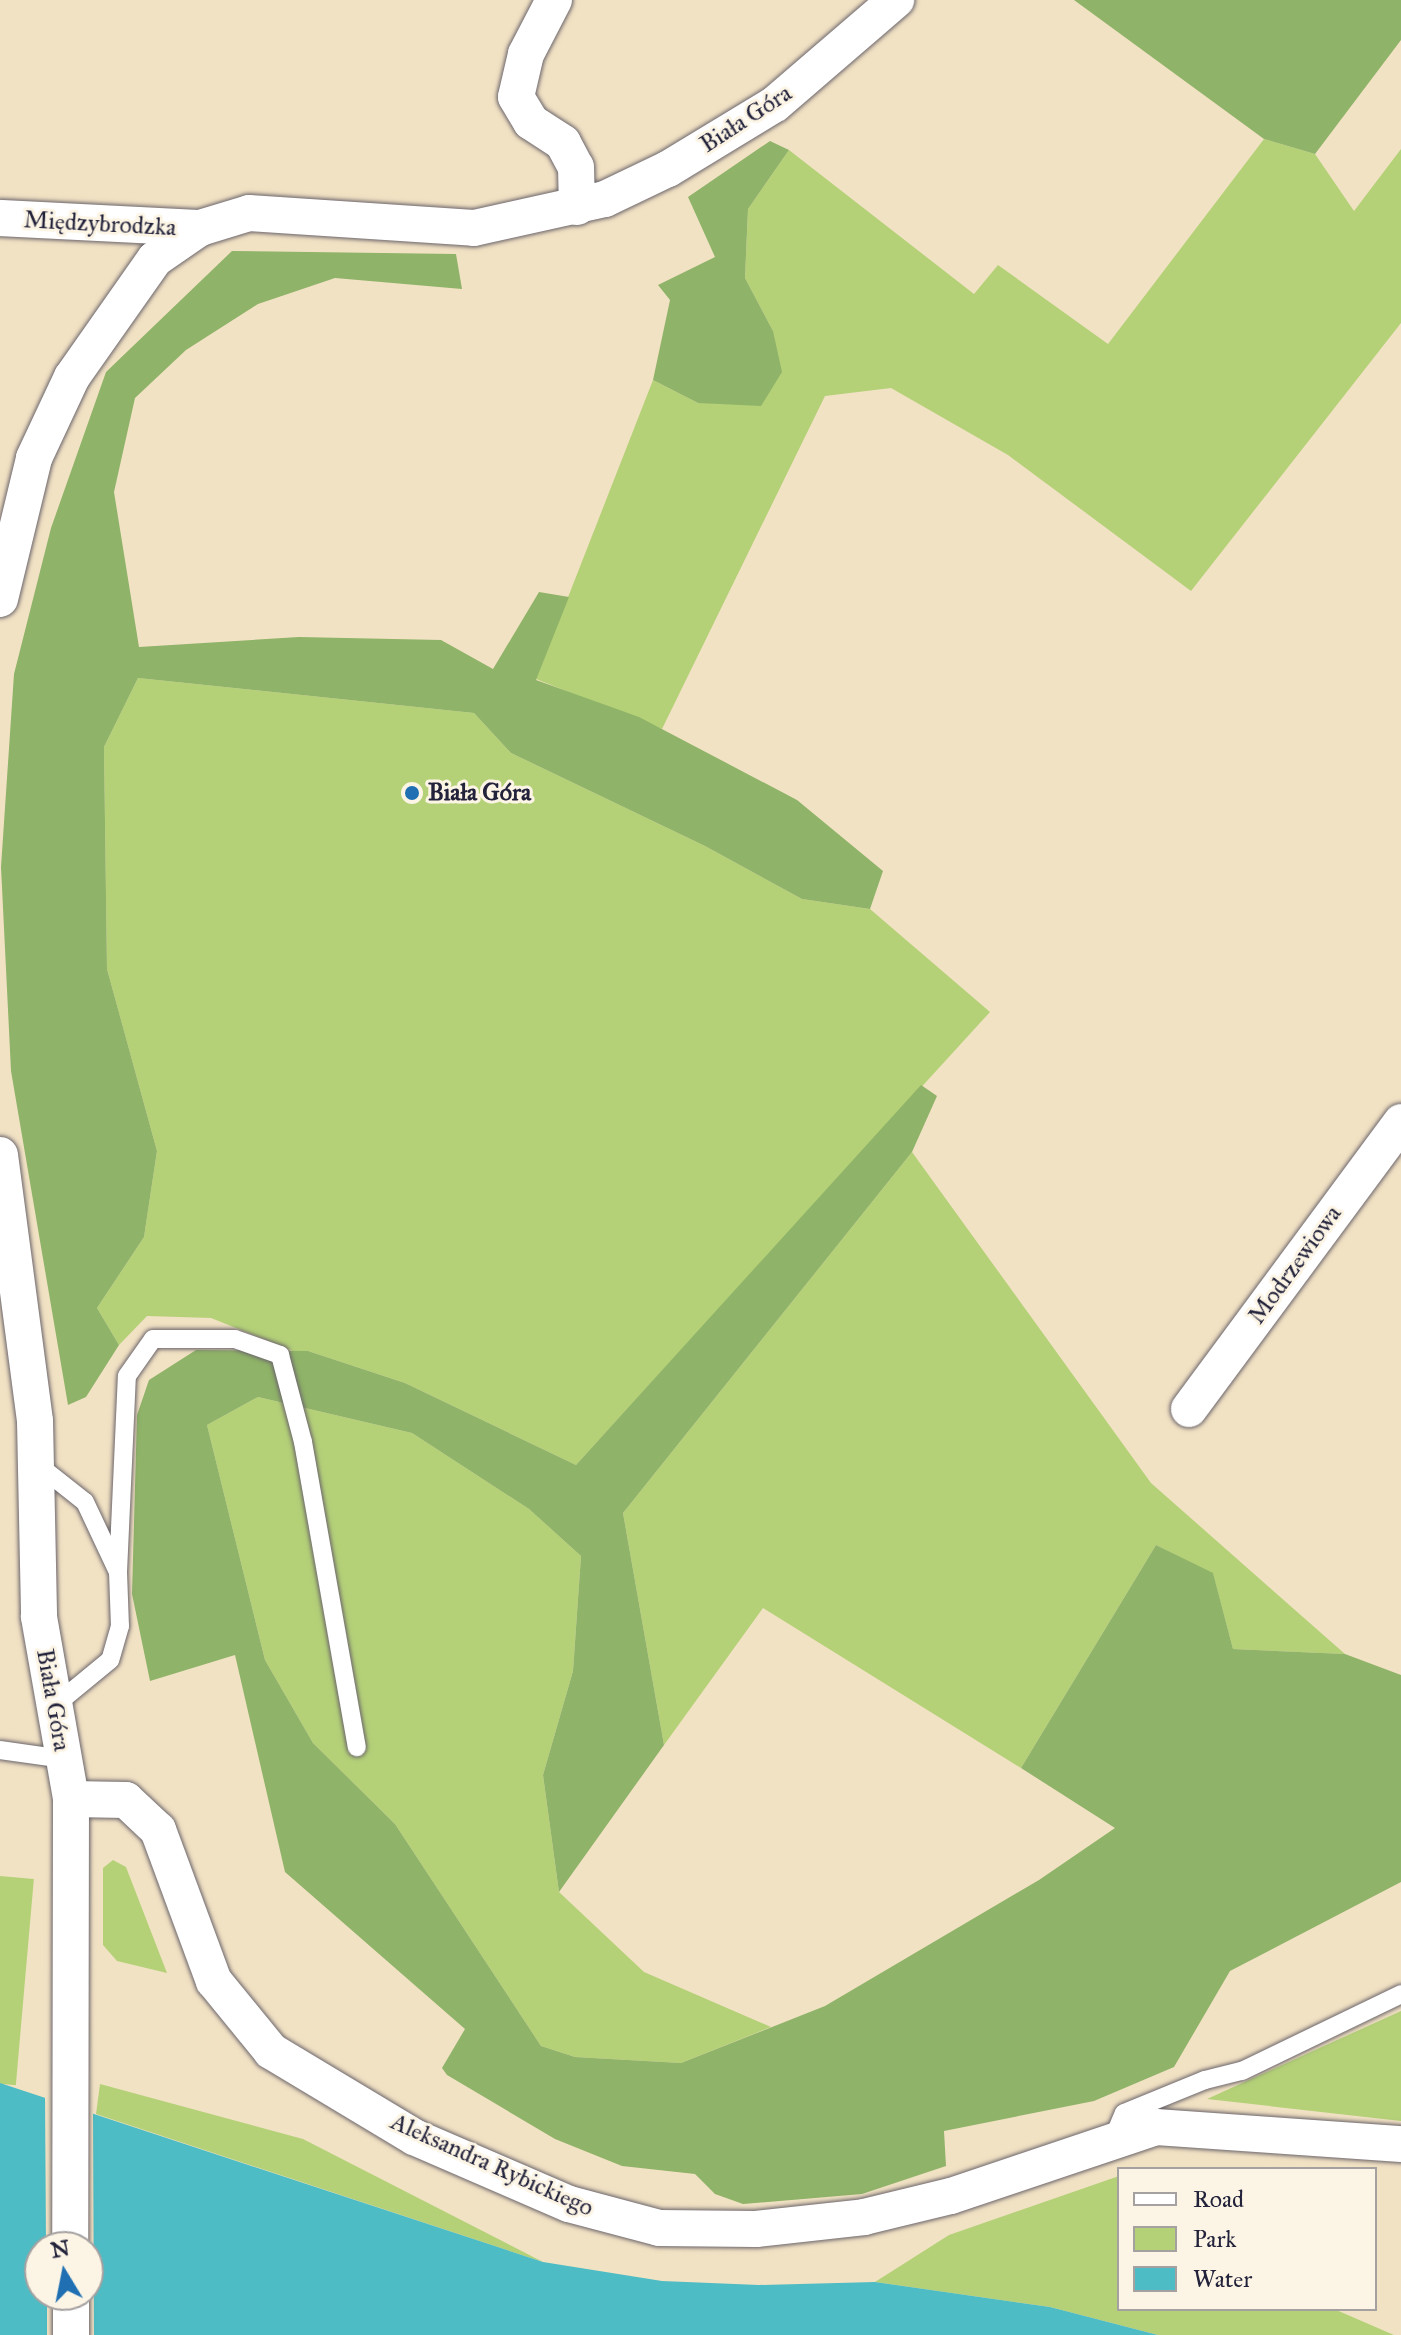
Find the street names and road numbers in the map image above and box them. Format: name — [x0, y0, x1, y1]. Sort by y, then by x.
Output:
street label: Biała Góra — [695, 79, 797, 159]
street label: Międzybrodzka — [23, 206, 177, 242]
street label: Modrzewiowa — [1242, 1200, 1348, 1330]
street label: Biała Góra — [30, 1647, 76, 1753]
street label: Aleksandra Rybickiego — [386, 2107, 598, 2223]

